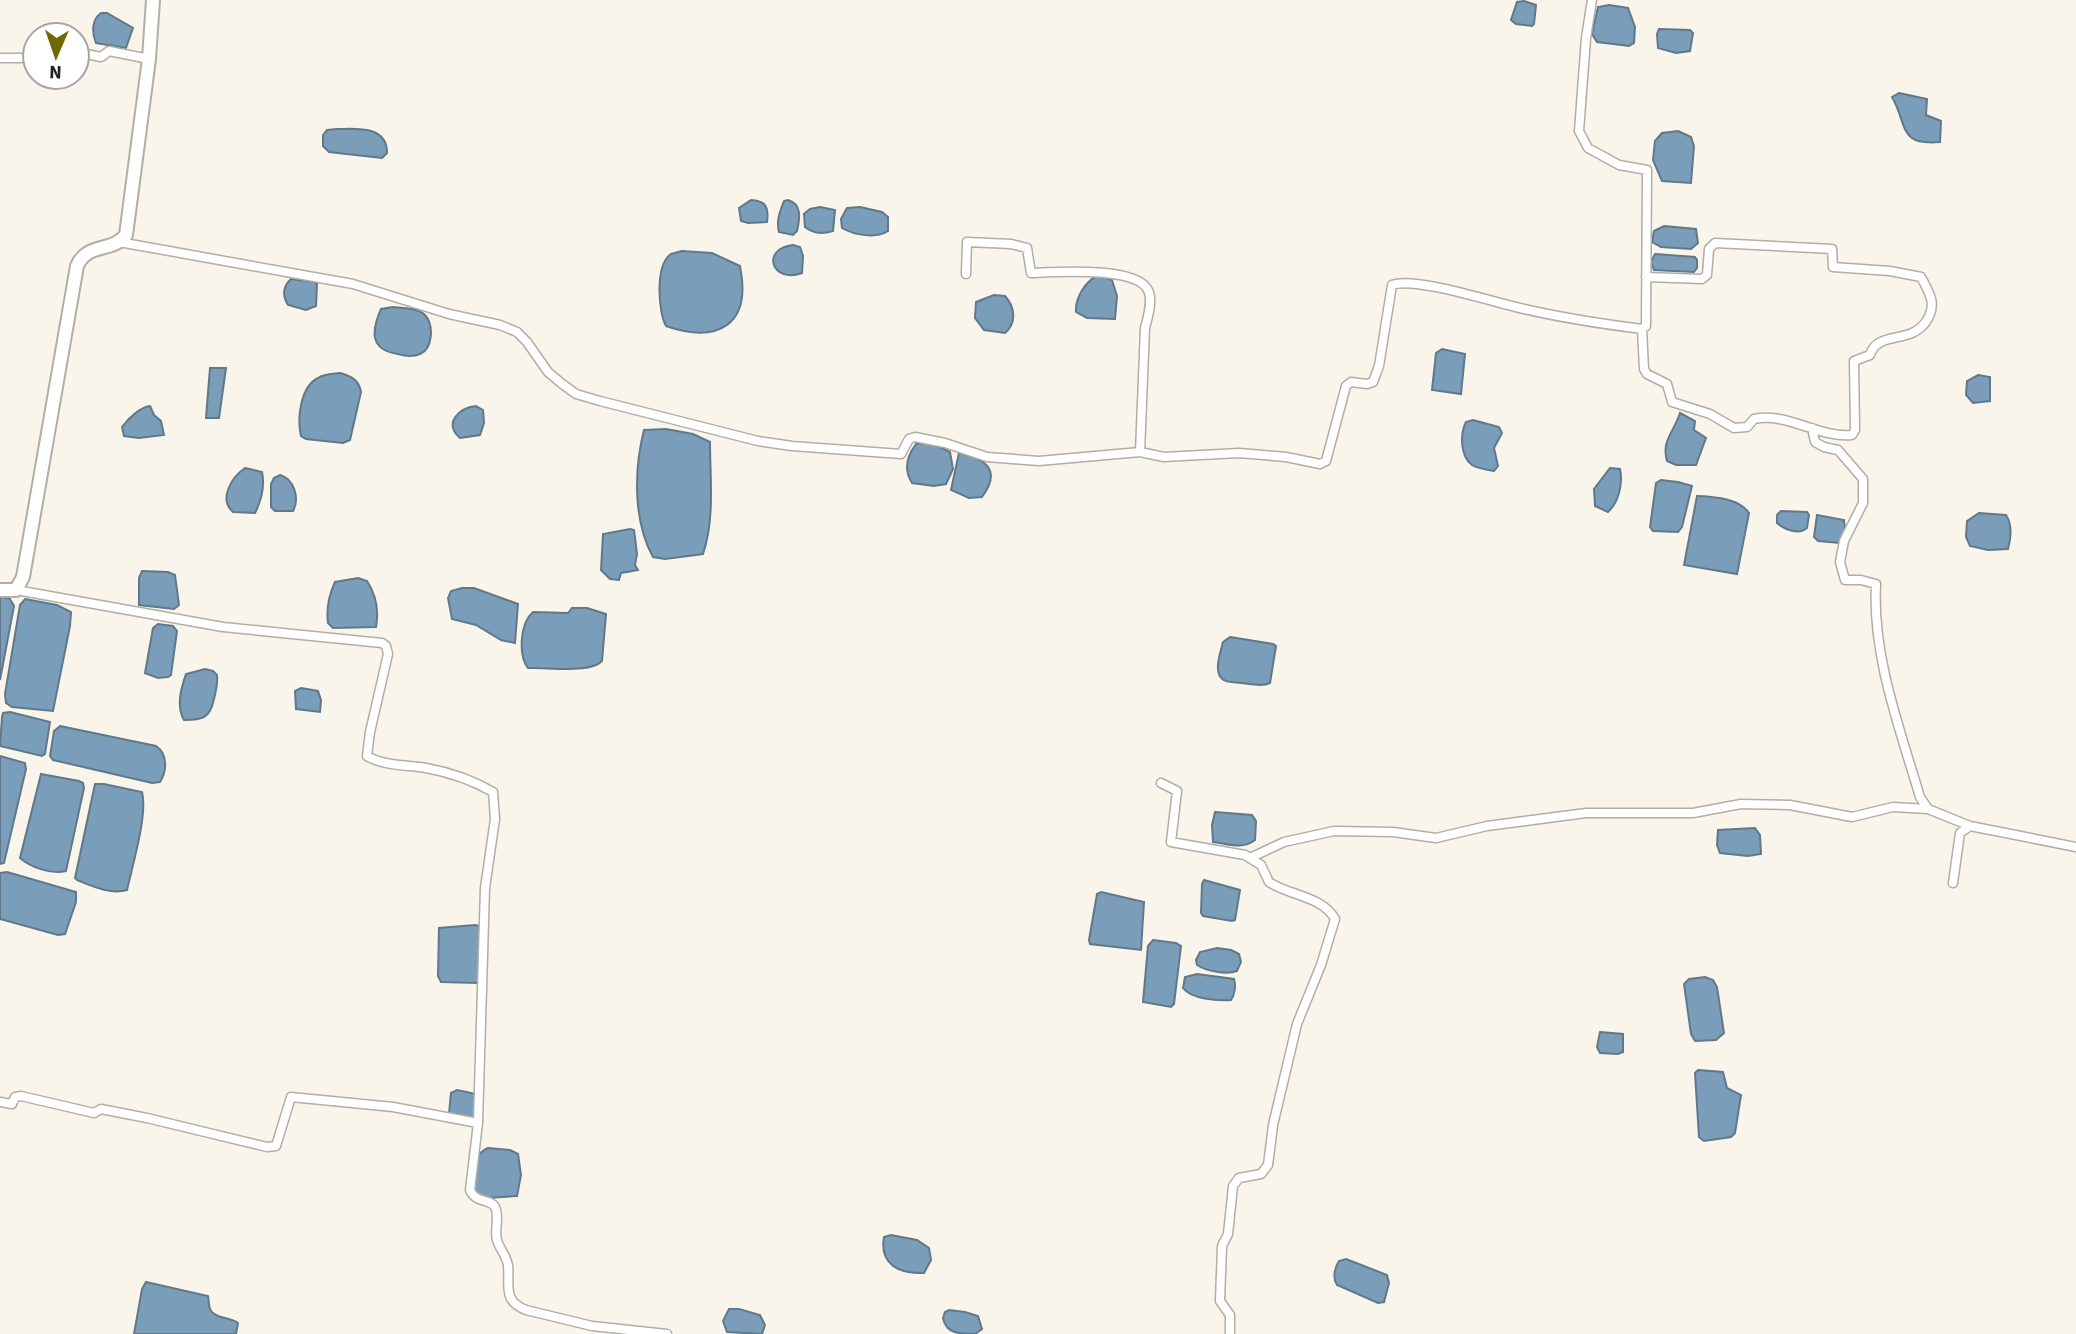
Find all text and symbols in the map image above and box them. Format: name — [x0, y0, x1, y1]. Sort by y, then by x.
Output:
north arrow — [21, 21, 91, 91]
text: N — [49, 58, 62, 85]

